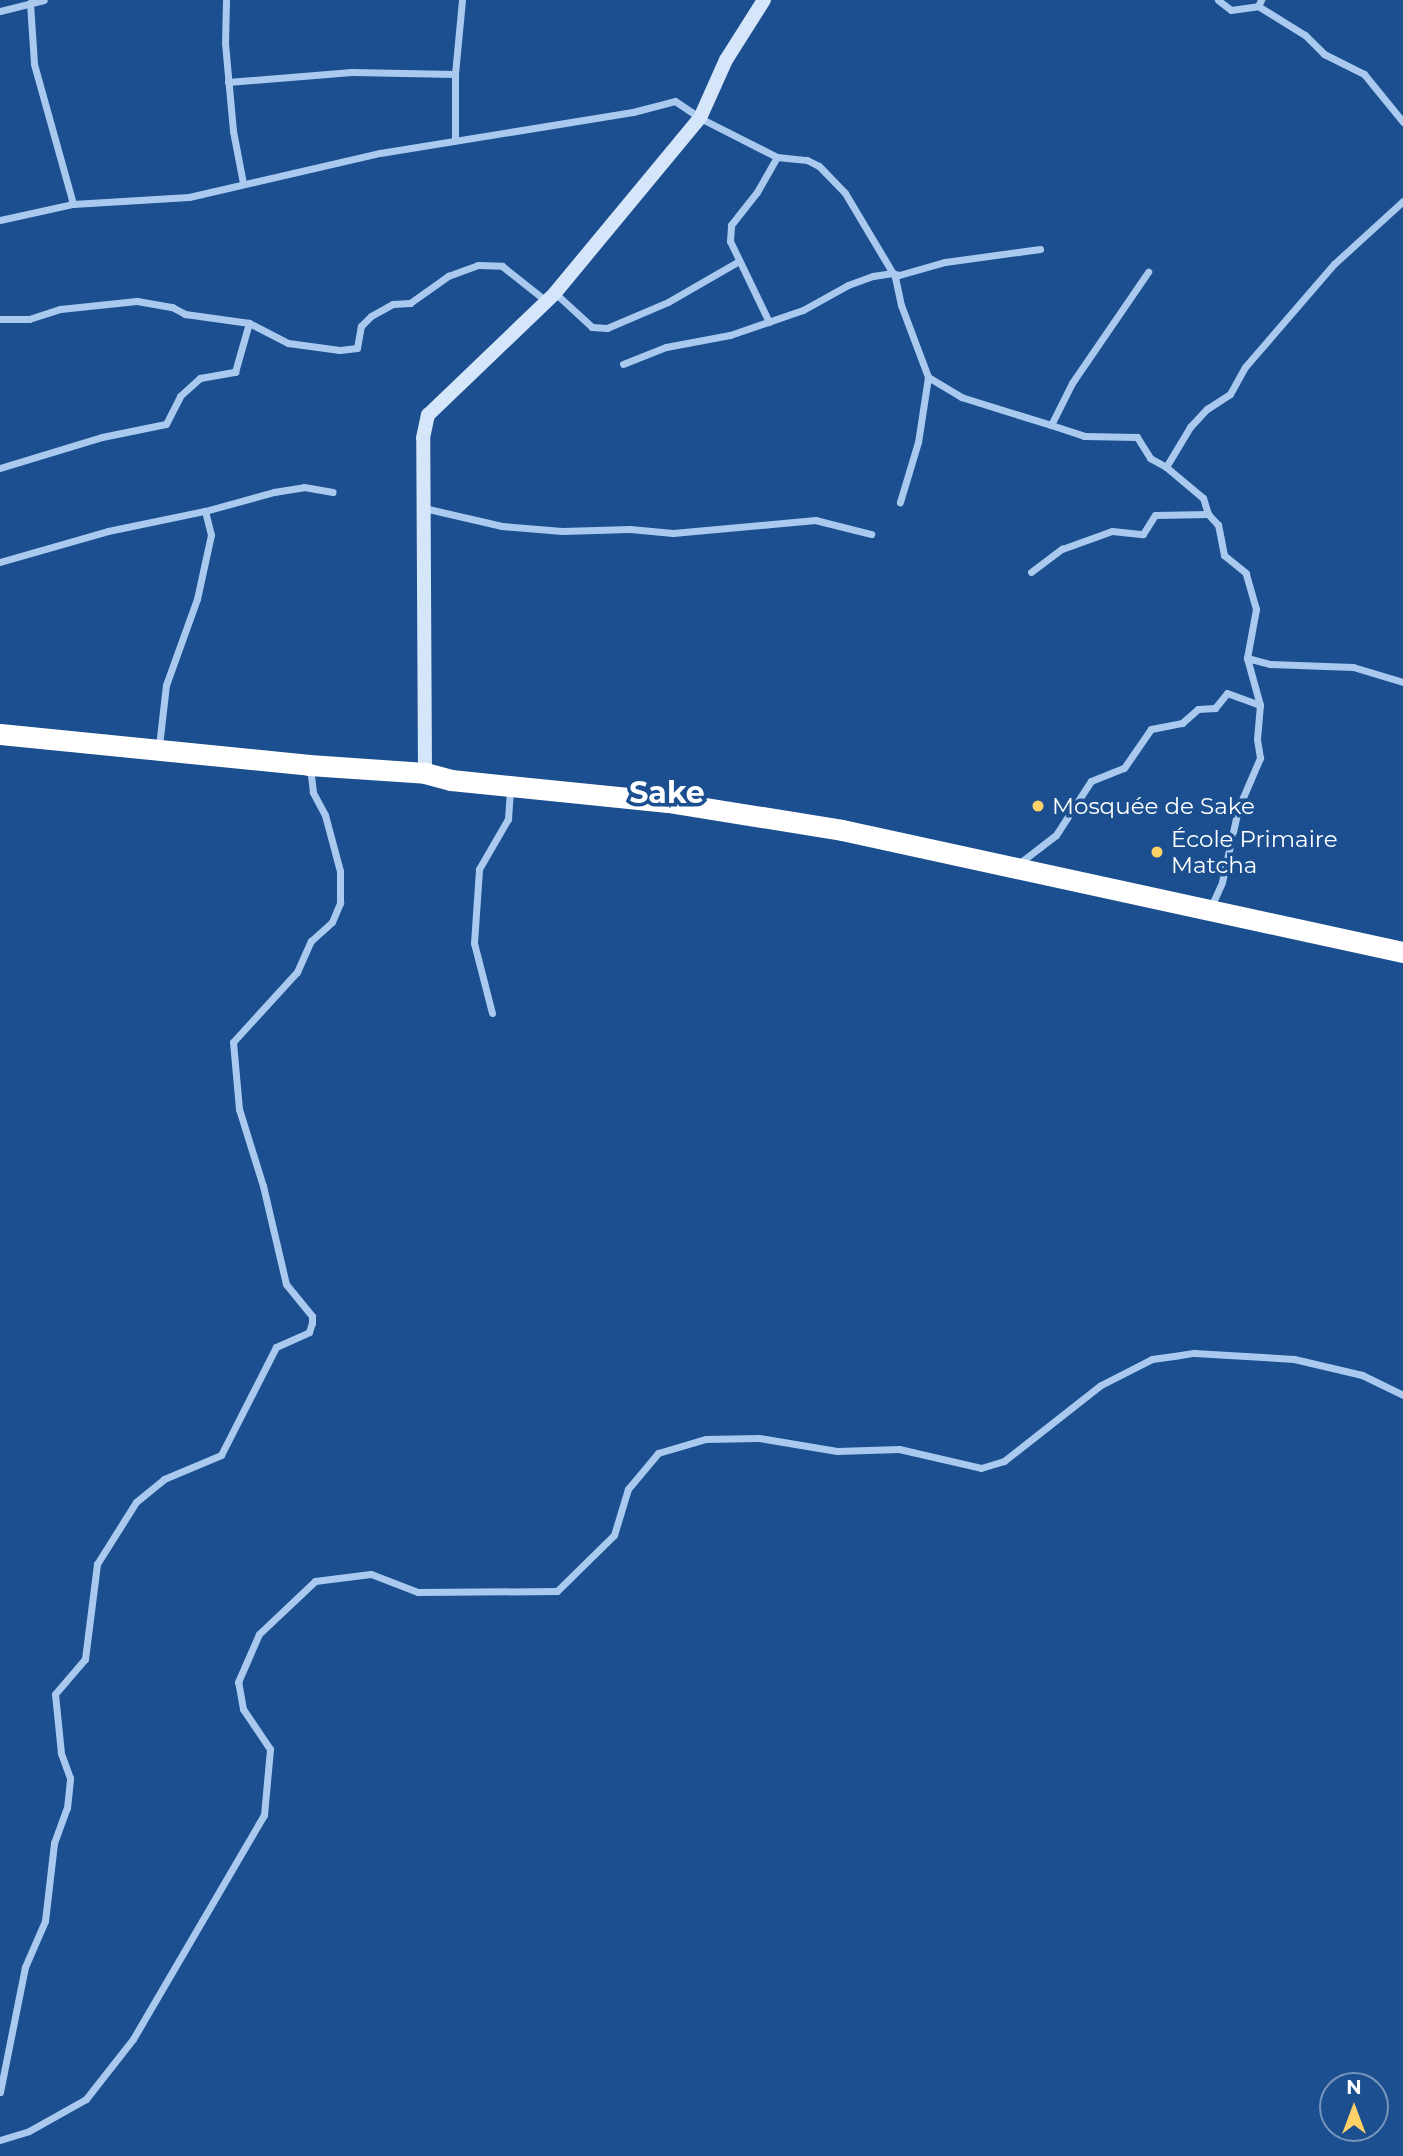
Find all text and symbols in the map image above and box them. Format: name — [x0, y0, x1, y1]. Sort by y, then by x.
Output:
district label: Sake — [629, 775, 705, 811]
place label: Mosquée de Sake — [1052, 792, 1255, 820]
marker: Mosquée de Sake — [1030, 798, 1046, 814]
place label: École Primaire Matcha — [1171, 825, 1338, 879]
marker: École Primaire Matcha — [1149, 844, 1165, 860]
north arrow — [1319, 2072, 1389, 2142]
text: N — [1346, 2076, 1362, 2099]

